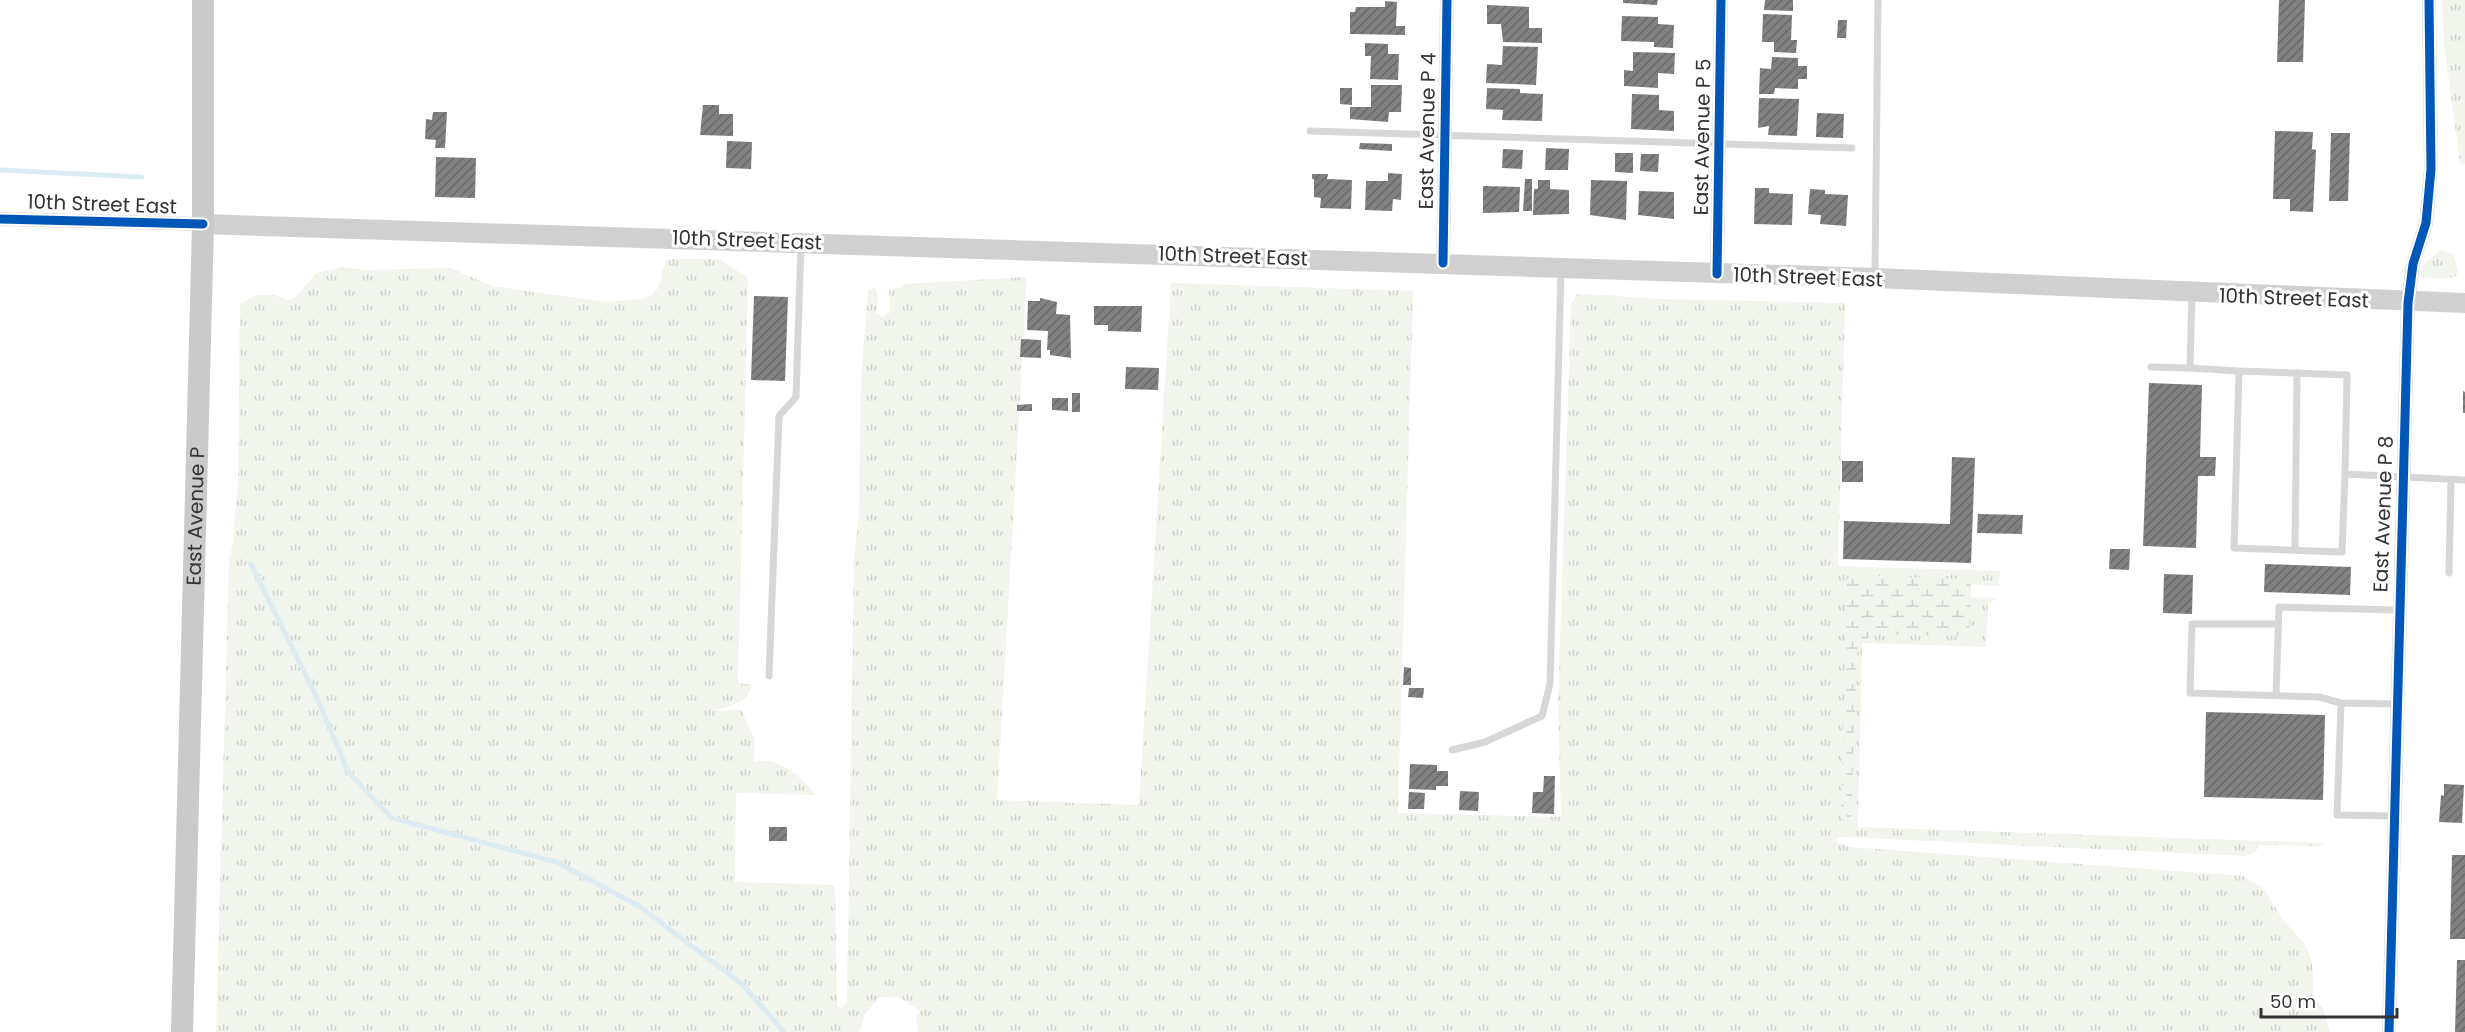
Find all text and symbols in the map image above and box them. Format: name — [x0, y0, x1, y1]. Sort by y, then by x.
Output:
street label: East Avenue P 4 — [1412, 52, 1442, 210]
street label: East Avenue P 5 — [1687, 58, 1717, 216]
street label: 10th Street East — [27, 187, 177, 221]
street label: 10th Street East — [672, 223, 822, 257]
street label: 10th Street East — [1158, 239, 1308, 273]
street label: 10th Street East — [1733, 260, 1883, 294]
street label: 10th Street East — [2219, 281, 2369, 315]
street label: East Avenue P 8 — [2366, 435, 2400, 593]
street label: East Avenue P — [180, 446, 211, 586]
scale bar — [2261, 981, 2398, 1019]
text: 50 m — [2270, 989, 2316, 1014]

